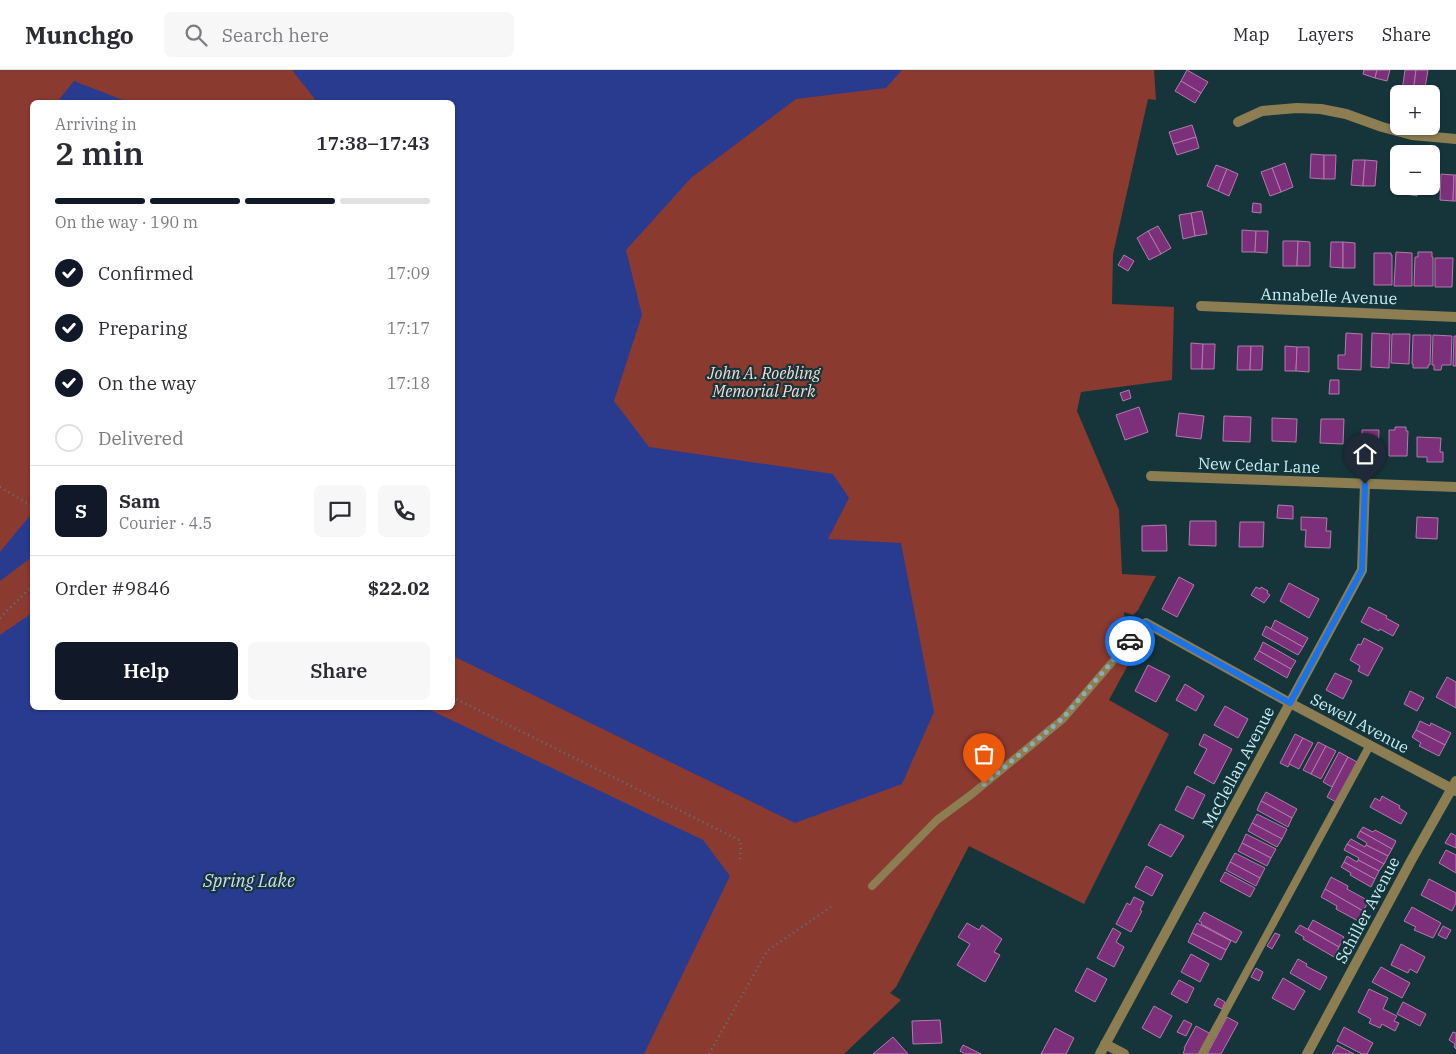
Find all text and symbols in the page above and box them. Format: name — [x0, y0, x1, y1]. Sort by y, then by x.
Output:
search box — [164, 12, 514, 57]
text: Munchgo — [25, 19, 134, 51]
icon: search — [182, 21, 210, 49]
text: Search here — [222, 23, 329, 47]
text: Map — [1233, 23, 1270, 46]
text: Layers — [1298, 23, 1354, 46]
text: Share — [1382, 23, 1431, 46]
map controls — [1390, 85, 1440, 195]
button: + — [1390, 85, 1440, 135]
text: Arriving in — [55, 114, 137, 134]
text: 17:38–17:43 — [316, 131, 430, 155]
text: 2 min — [55, 132, 144, 174]
button: − — [1390, 145, 1440, 195]
text: On the way · 190 m — [55, 212, 198, 232]
icon: check — [55, 259, 83, 287]
text: Confirmed — [98, 261, 193, 285]
text: 17:09 — [387, 263, 430, 283]
street label: Annabelle Avenue — [1260, 284, 1398, 308]
icon: check — [55, 314, 83, 342]
text: Preparing — [98, 316, 187, 340]
text: 17:17 — [387, 318, 430, 338]
park label: John A. Roebling Memorial Park — [707, 363, 821, 401]
icon: check — [55, 369, 83, 397]
text: On the way — [98, 371, 196, 395]
text: 17:18 — [387, 373, 430, 393]
text: Delivered — [98, 426, 184, 450]
pin — [1344, 433, 1386, 484]
icon: home — [1351, 440, 1379, 468]
street label: New Cedar Lane — [1198, 453, 1320, 477]
button: chat — [314, 485, 366, 537]
button: phone — [378, 485, 430, 537]
text: Sam — [119, 489, 160, 513]
text: S — [75, 499, 87, 523]
text: Courier · 4.5 — [119, 513, 212, 533]
text: Order #9846 — [55, 576, 170, 600]
text: $22.02 — [368, 576, 430, 600]
courier — [1105, 616, 1155, 666]
icon: car — [1116, 627, 1144, 655]
button: Help — [55, 642, 238, 700]
button: Share — [248, 642, 430, 700]
street label: Sewell Avenue — [1307, 689, 1413, 757]
street label: McClellan Avenue — [1198, 703, 1278, 831]
pin — [963, 733, 1005, 784]
icon: bag — [970, 740, 998, 768]
street label: Schiller Avenue — [1330, 853, 1404, 967]
water label: Spring Lake — [202, 869, 295, 892]

